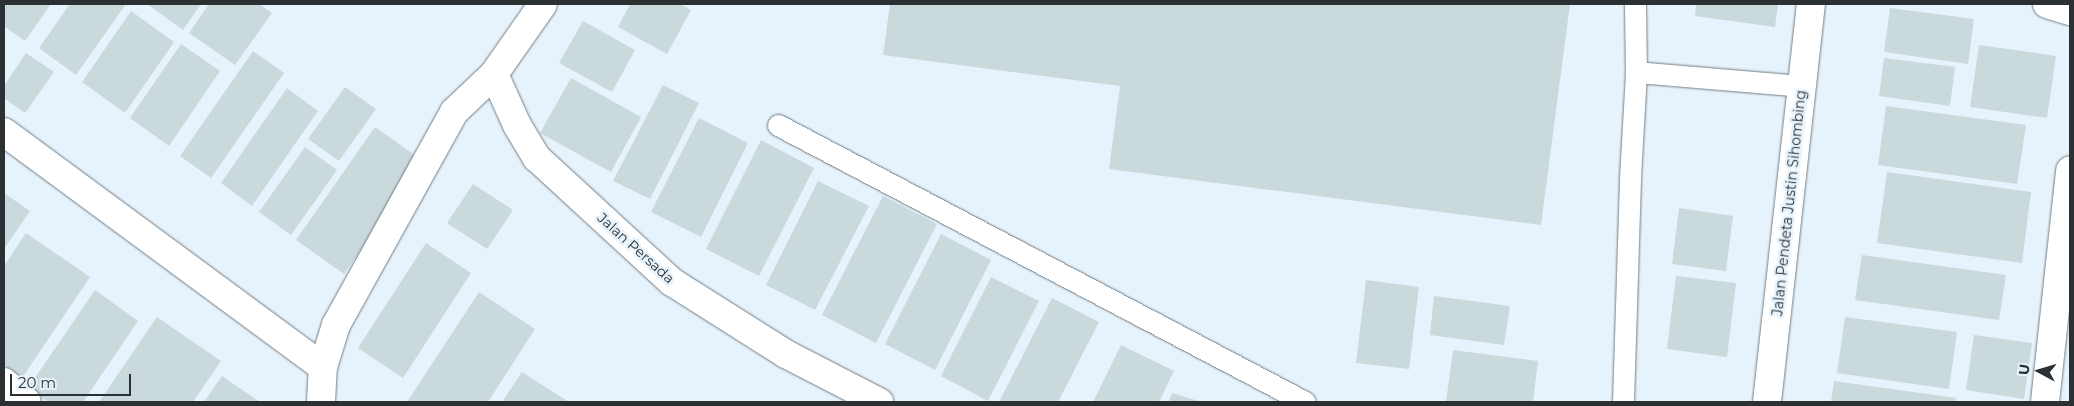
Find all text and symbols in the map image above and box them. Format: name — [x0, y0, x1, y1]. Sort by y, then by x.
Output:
street label: Jalan Pendeta Justin Sihombing — [1769, 89, 1809, 317]
street label: Jalan Persada — [594, 209, 678, 287]
north arrow — [2014, 346, 2064, 396]
text: U — [2015, 363, 2034, 376]
scale bar — [12, 364, 134, 396]
text: 20 m — [18, 373, 56, 392]

